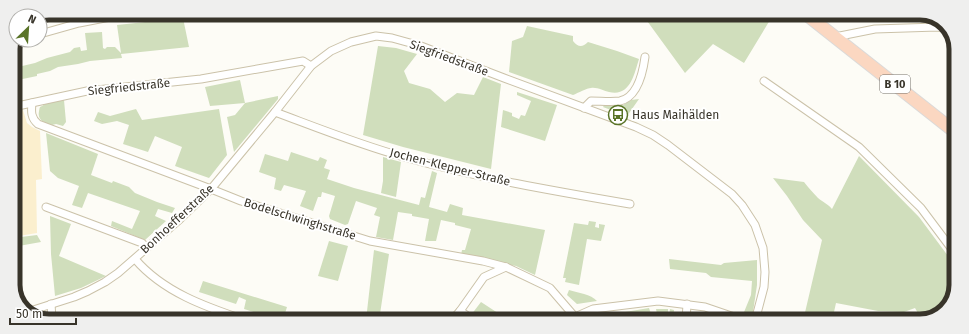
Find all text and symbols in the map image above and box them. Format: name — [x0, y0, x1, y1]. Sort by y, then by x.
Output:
north arrow — [8, 8, 48, 48]
text: N — [26, 12, 38, 27]
street label: Siegfriedstraße — [408, 37, 490, 79]
road number: B 10 — [880, 75, 910, 93]
street label: Siegfriedstraße — [87, 76, 171, 98]
bus stop icon: Haus Maihälden — [607, 104, 629, 126]
place label: Haus Maihälden — [632, 108, 719, 122]
street label: Jochen-Klepper-Straße — [388, 145, 512, 189]
street label: Bonhoefferstraße — [137, 181, 217, 257]
street label: Bodelschwinghstraße — [242, 195, 358, 243]
scale bar — [10, 300, 76, 326]
text: 50 m — [16, 307, 42, 321]

